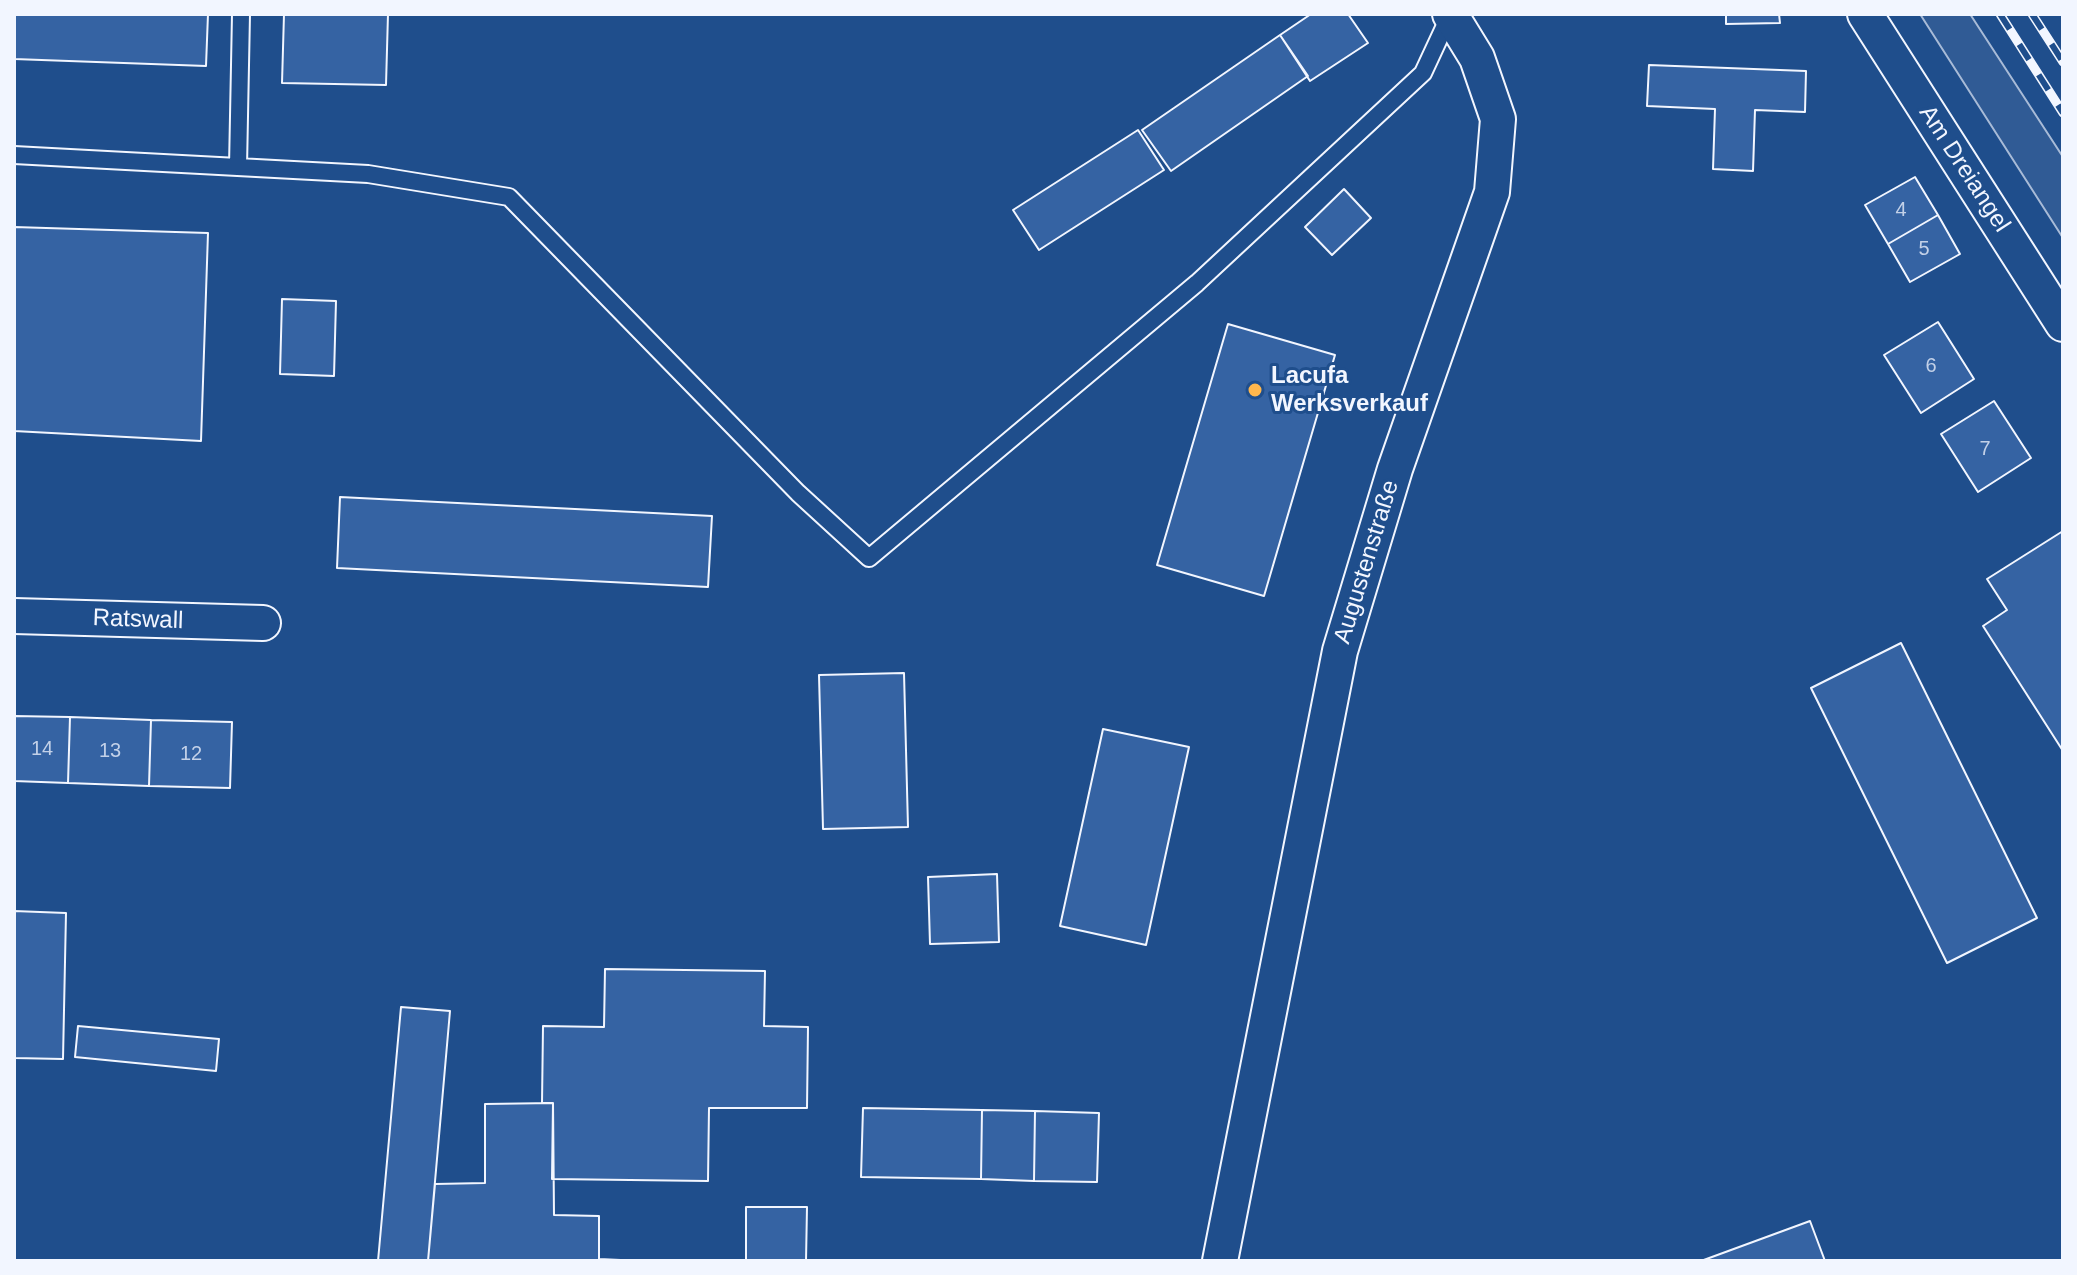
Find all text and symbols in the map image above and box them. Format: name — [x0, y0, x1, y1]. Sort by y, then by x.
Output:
street label: Am Dreiangel — [1912, 100, 2016, 238]
house number: 4 — [1895, 198, 1907, 222]
house number: 5 — [1918, 237, 1930, 261]
house number: 6 — [1925, 354, 1937, 378]
place label: Lacufa Werksverkauf — [1271, 362, 1428, 418]
marker: Lacufa Werksverkauf — [1246, 381, 1264, 399]
house number: 7 — [1979, 437, 1991, 461]
street label: Augustenstraße — [1328, 477, 1406, 647]
street label: Ratswall — [92, 604, 184, 636]
house number: 14 — [31, 737, 53, 761]
house number: 13 — [99, 739, 121, 763]
house number: 12 — [180, 742, 202, 766]

